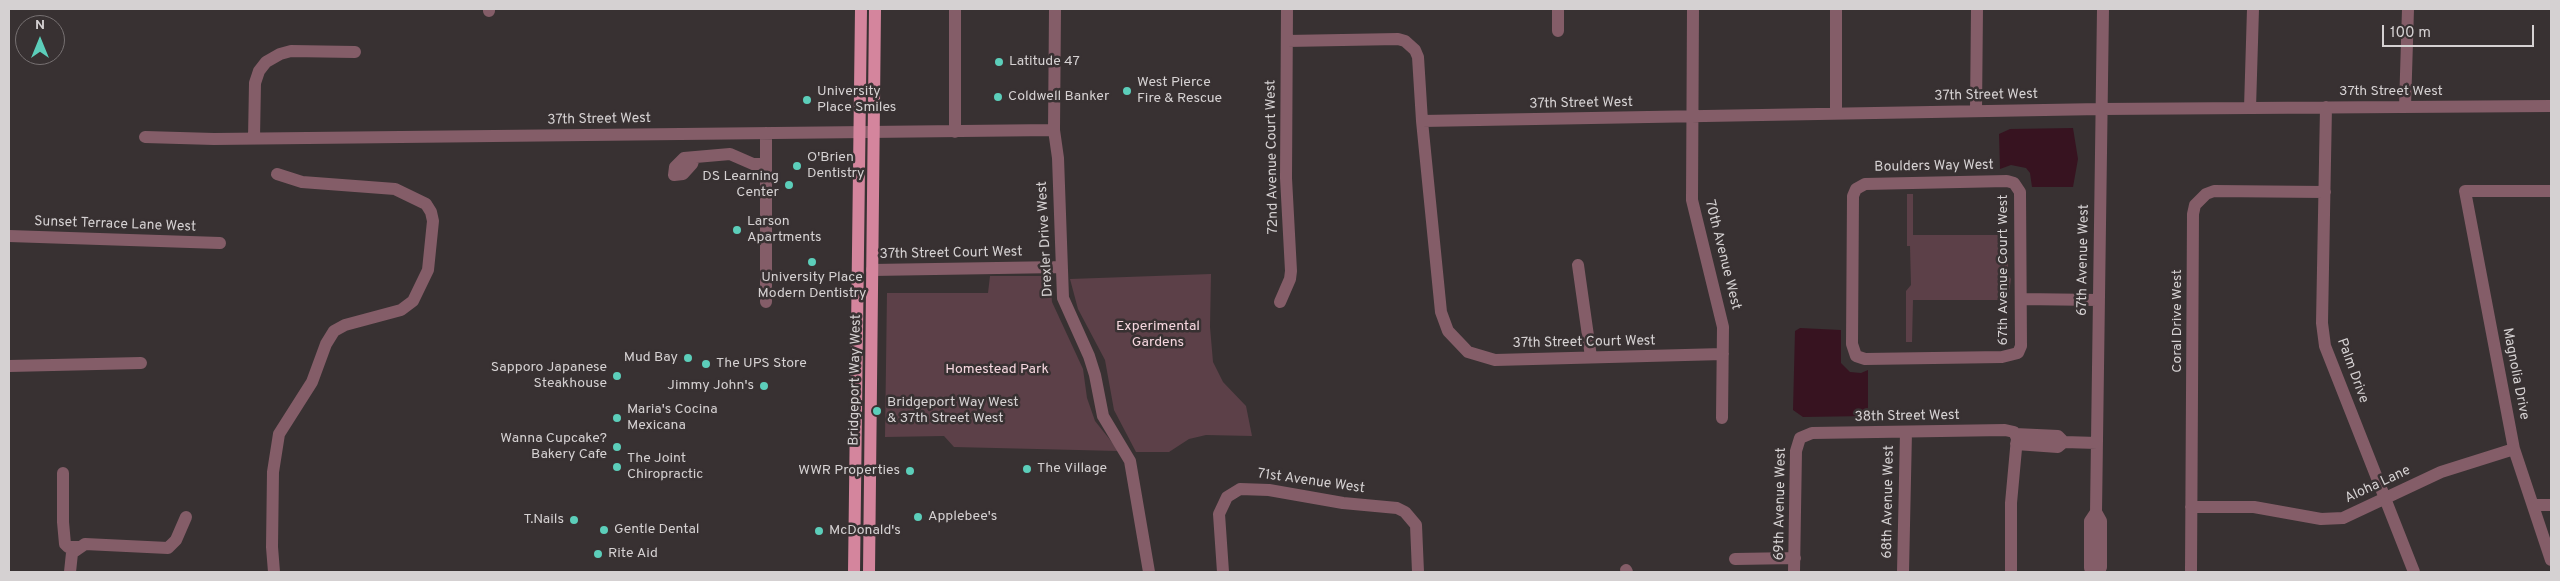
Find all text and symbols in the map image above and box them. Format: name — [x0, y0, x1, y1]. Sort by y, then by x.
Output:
north arrow — [15, 15, 65, 65]
scale bar — [2385, 15, 2538, 47]
text: N — [35, 17, 45, 34]
text: 100 m — [2390, 24, 2431, 43]
place label: Latitude 47 — [1009, 54, 1080, 70]
marker: Latitude 47 — [993, 56, 1005, 68]
place label: West Pierce Fire & Rescue — [1137, 75, 1222, 108]
street label: 72nd Avenue Court West — [1263, 79, 1283, 235]
place label: University Place Smiles — [817, 84, 896, 116]
street label: 37th Street West — [2339, 84, 2443, 100]
marker: West Pierce Fire & Rescue — [1121, 85, 1133, 97]
street label: 37th Street West — [1934, 87, 2038, 105]
place label: Coldwell Banker — [1008, 89, 1109, 105]
marker: Coldwell Banker — [992, 91, 1004, 103]
marker: University Place Smiles — [801, 94, 813, 106]
street label: 37th Street West — [1529, 95, 1633, 113]
street label: 37th Street West — [547, 111, 651, 129]
place label: O'Brien Dentistry — [807, 150, 864, 182]
street label: Boulders Way West — [1874, 158, 1994, 176]
marker: O'Brien Dentistry — [791, 160, 803, 172]
place label: DS Learning Center — [702, 169, 779, 202]
marker: DS Learning Center — [783, 179, 795, 191]
street label: Drexler Drive West — [1035, 181, 1057, 297]
street label: 67th Avenue Court West — [1996, 195, 2012, 345]
street label: 70th Avenue West — [1700, 198, 1744, 312]
street label: 67th Avenue West — [2075, 204, 2093, 316]
street label: Sunset Terrace Lane West — [34, 214, 196, 236]
place label: Larson Apartments — [747, 214, 822, 246]
marker: Larson Apartments — [731, 224, 743, 236]
street label: 37th Street Court West — [879, 244, 1023, 264]
marker: University Place Modern Dentistry — [806, 256, 818, 268]
street label: Coral Drive West — [2170, 269, 2186, 373]
place label: University Place Modern Dentistry — [758, 270, 866, 302]
street label: Bridgeport Way West — [846, 314, 866, 446]
park label: Experimental Gardens — [1116, 319, 1200, 352]
street label: Magnolia Drive — [2498, 327, 2532, 421]
street label: 37th Street Court West — [1512, 333, 1656, 353]
street label: Palm Drive — [2332, 336, 2372, 406]
place label: Mud Bay — [624, 350, 678, 366]
marker: Mud Bay — [682, 352, 694, 364]
place label: The UPS Store — [716, 356, 807, 372]
marker: The UPS Store — [700, 358, 712, 370]
place label: Sapporo Japanese Steakhouse — [491, 360, 607, 392]
park label: Homestead Park — [945, 362, 1049, 378]
marker: Sapporo Japanese Steakhouse — [611, 370, 623, 382]
place label: Jimmy John's — [667, 378, 754, 394]
marker: Jimmy John's — [758, 380, 770, 392]
place label: Bridgeport Way West & 37th Street West — [887, 395, 1019, 428]
place label: Maria's Cocina Mexicana — [627, 402, 718, 434]
marker: Bridgeport Way West & 37th Street West — [871, 405, 883, 417]
street label: 38th Street West — [1854, 408, 1960, 426]
marker: Maria's Cocina Mexicana — [611, 412, 623, 424]
place label: Wanna Cupcake? Bakery Cafe — [500, 431, 607, 464]
marker: Wanna Cupcake? Bakery Cafe — [611, 441, 623, 453]
street label: 68th Avenue West — [1880, 445, 1898, 559]
street label: 69th Avenue West — [1772, 447, 1790, 561]
place label: The Joint Chiropractic — [627, 451, 703, 484]
marker: The Joint Chiropractic — [611, 461, 623, 473]
place label: The Village — [1037, 461, 1107, 477]
street label: Aloha Lane — [2342, 462, 2414, 508]
place label: WWR Properties — [798, 463, 900, 479]
marker: The Village — [1021, 463, 1033, 475]
marker: WWR Properties — [904, 465, 916, 477]
street label: 71st Avenue West — [1256, 466, 1366, 498]
place label: Applebee's — [928, 509, 997, 525]
marker: Applebee's — [912, 511, 924, 523]
place label: T.Nails — [523, 512, 564, 528]
marker: T.Nails — [568, 514, 580, 526]
place label: Gentle Dental — [614, 522, 699, 538]
place label: McDonald's — [829, 523, 901, 539]
marker: Gentle Dental — [598, 524, 610, 536]
marker: McDonald's — [813, 525, 825, 537]
place label: Rite Aid — [608, 546, 658, 562]
marker: Rite Aid — [592, 548, 604, 560]

